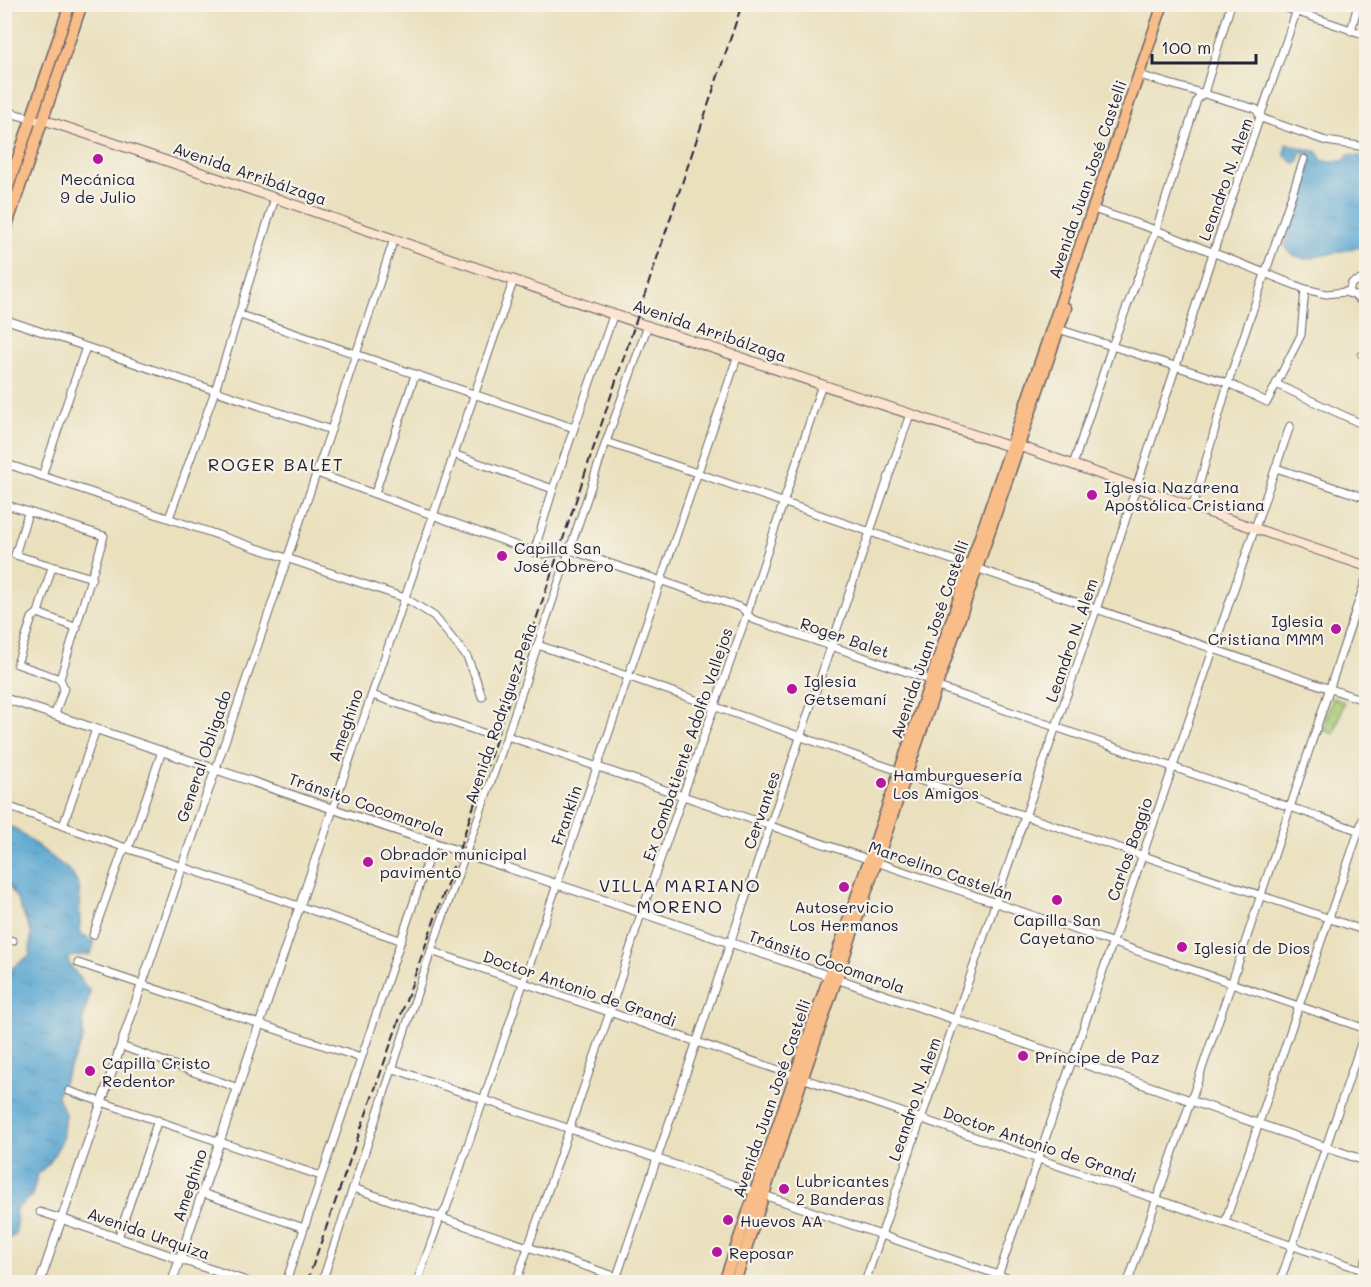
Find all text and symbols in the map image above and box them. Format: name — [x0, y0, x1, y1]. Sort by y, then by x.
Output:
scale bar — [1152, 27, 1256, 65]
text: 100 m — [1161, 35, 1211, 59]
street label: Avenida Juan José Castelli — [1043, 77, 1131, 281]
street label: Leandro N. Alem — [1193, 115, 1257, 243]
street label: Avenida Arribálzaga — [170, 137, 330, 209]
marker: Mecánica 9 de Julio — [91, 152, 105, 166]
place label: Mecánica 9 de Julio — [60, 168, 136, 207]
street label: Avenida Arribálzaga — [630, 294, 790, 366]
district label: ROGER BALET — [208, 452, 344, 476]
place label: Iglesia Nazarena Apostólica Cristiana — [1104, 476, 1265, 515]
marker: Iglesia Nazarena Apostólica Cristiana — [1085, 488, 1099, 502]
place label: Capilla San José Obrero — [514, 537, 613, 576]
street label: Avenida Juan José Castelli — [885, 537, 973, 741]
marker: Capilla San José Obrero — [495, 549, 509, 563]
street label: Leandro N. Alem — [1040, 575, 1102, 705]
place label: Iglesia Cristiana MMM — [1208, 610, 1324, 649]
street label: Roger Balet — [798, 612, 892, 662]
street label: Avenida Rodríguez Peña — [459, 620, 541, 806]
marker: Iglesia Cristiana MMM — [1329, 622, 1343, 636]
street label: Ex Combatiente Adolfo Vallejos — [637, 625, 737, 863]
place label: Iglesia Getsemaní — [804, 670, 887, 709]
marker: Iglesia Getsemaní — [785, 682, 799, 696]
street label: Ameghino — [323, 686, 367, 764]
street label: General Obligado — [171, 687, 235, 825]
place label: Hamburguesería Los Amigos — [893, 764, 1023, 803]
street label: Tránsito Cocomarola — [286, 767, 448, 841]
street label: Cervantes — [738, 768, 784, 852]
marker: Hamburguesería Los Amigos — [874, 776, 888, 790]
street label: Franklin — [546, 782, 586, 848]
street label: Carlos Boggio — [1101, 794, 1157, 904]
street label: Marcelino Castelán — [866, 835, 1016, 905]
place label: Obrador municipal pavimento — [380, 843, 527, 882]
marker: Obrador municipal pavimento — [361, 855, 375, 869]
district label: VILLA MARIANO MORENO — [599, 873, 761, 918]
marker: Autoservicio Los Hermanos — [837, 880, 851, 894]
marker: Capilla San Cayetano — [1050, 893, 1064, 907]
place label: Autoservicio Los Hermanos — [790, 896, 899, 935]
place label: Capilla San Cayetano — [1013, 909, 1101, 948]
street label: Tránsito Cocomarola — [746, 924, 908, 998]
place label: Iglesia de Dios — [1194, 937, 1310, 958]
marker: Iglesia de Dios — [1175, 940, 1189, 954]
street label: Doctor Antonio de Grandi — [480, 945, 680, 1031]
street label: Avenida Juan José Castelli — [727, 996, 815, 1200]
street label: Leandro N. Alem — [883, 1034, 945, 1164]
place label: Príncipe de Paz — [1035, 1046, 1160, 1067]
marker: Príncipe de Paz — [1016, 1049, 1030, 1063]
place label: Capilla Cristo Redentor — [102, 1052, 210, 1091]
marker: Capilla Cristo Redentor — [83, 1064, 97, 1078]
street label: Doctor Antonio de Grandi — [940, 1101, 1140, 1187]
street label: Ameghino — [167, 1146, 211, 1224]
place label: Lubricantes 2 Banderas — [796, 1170, 889, 1209]
marker: Lubricantes 2 Banderas — [777, 1182, 791, 1196]
street label: Avenida Urquiza — [85, 1202, 213, 1264]
place label: Huevos AA — [740, 1210, 823, 1231]
marker: Huevos AA — [721, 1213, 735, 1227]
place label: Reposar — [729, 1242, 794, 1263]
marker: Reposar — [710, 1245, 724, 1259]

